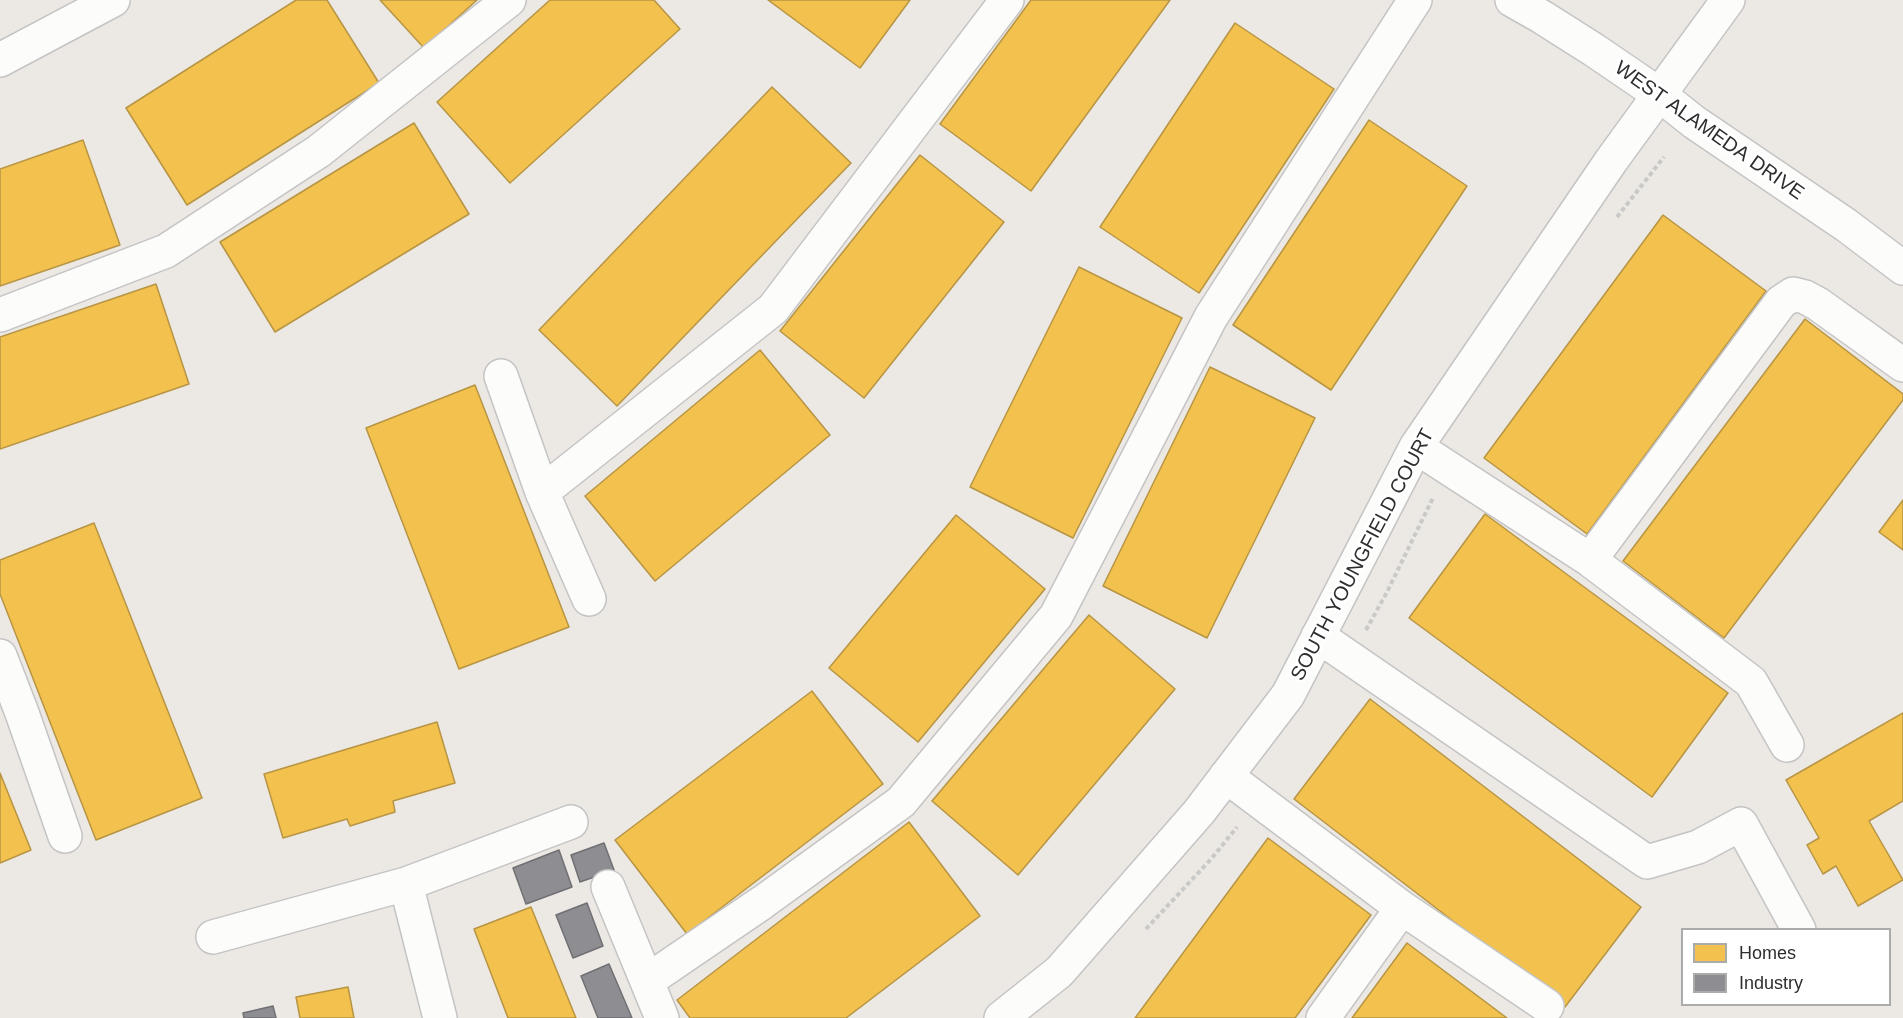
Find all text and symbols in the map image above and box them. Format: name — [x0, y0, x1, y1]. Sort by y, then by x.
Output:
street label: WEST ALAMEDA DRIVE — [1610, 56, 1808, 206]
street label: SOUTH YOUNGFIELD COURT — [1286, 425, 1440, 685]
legend — [1681, 928, 1891, 1006]
text: Homes — [1739, 943, 1796, 963]
text: Industry — [1739, 973, 1803, 993]

